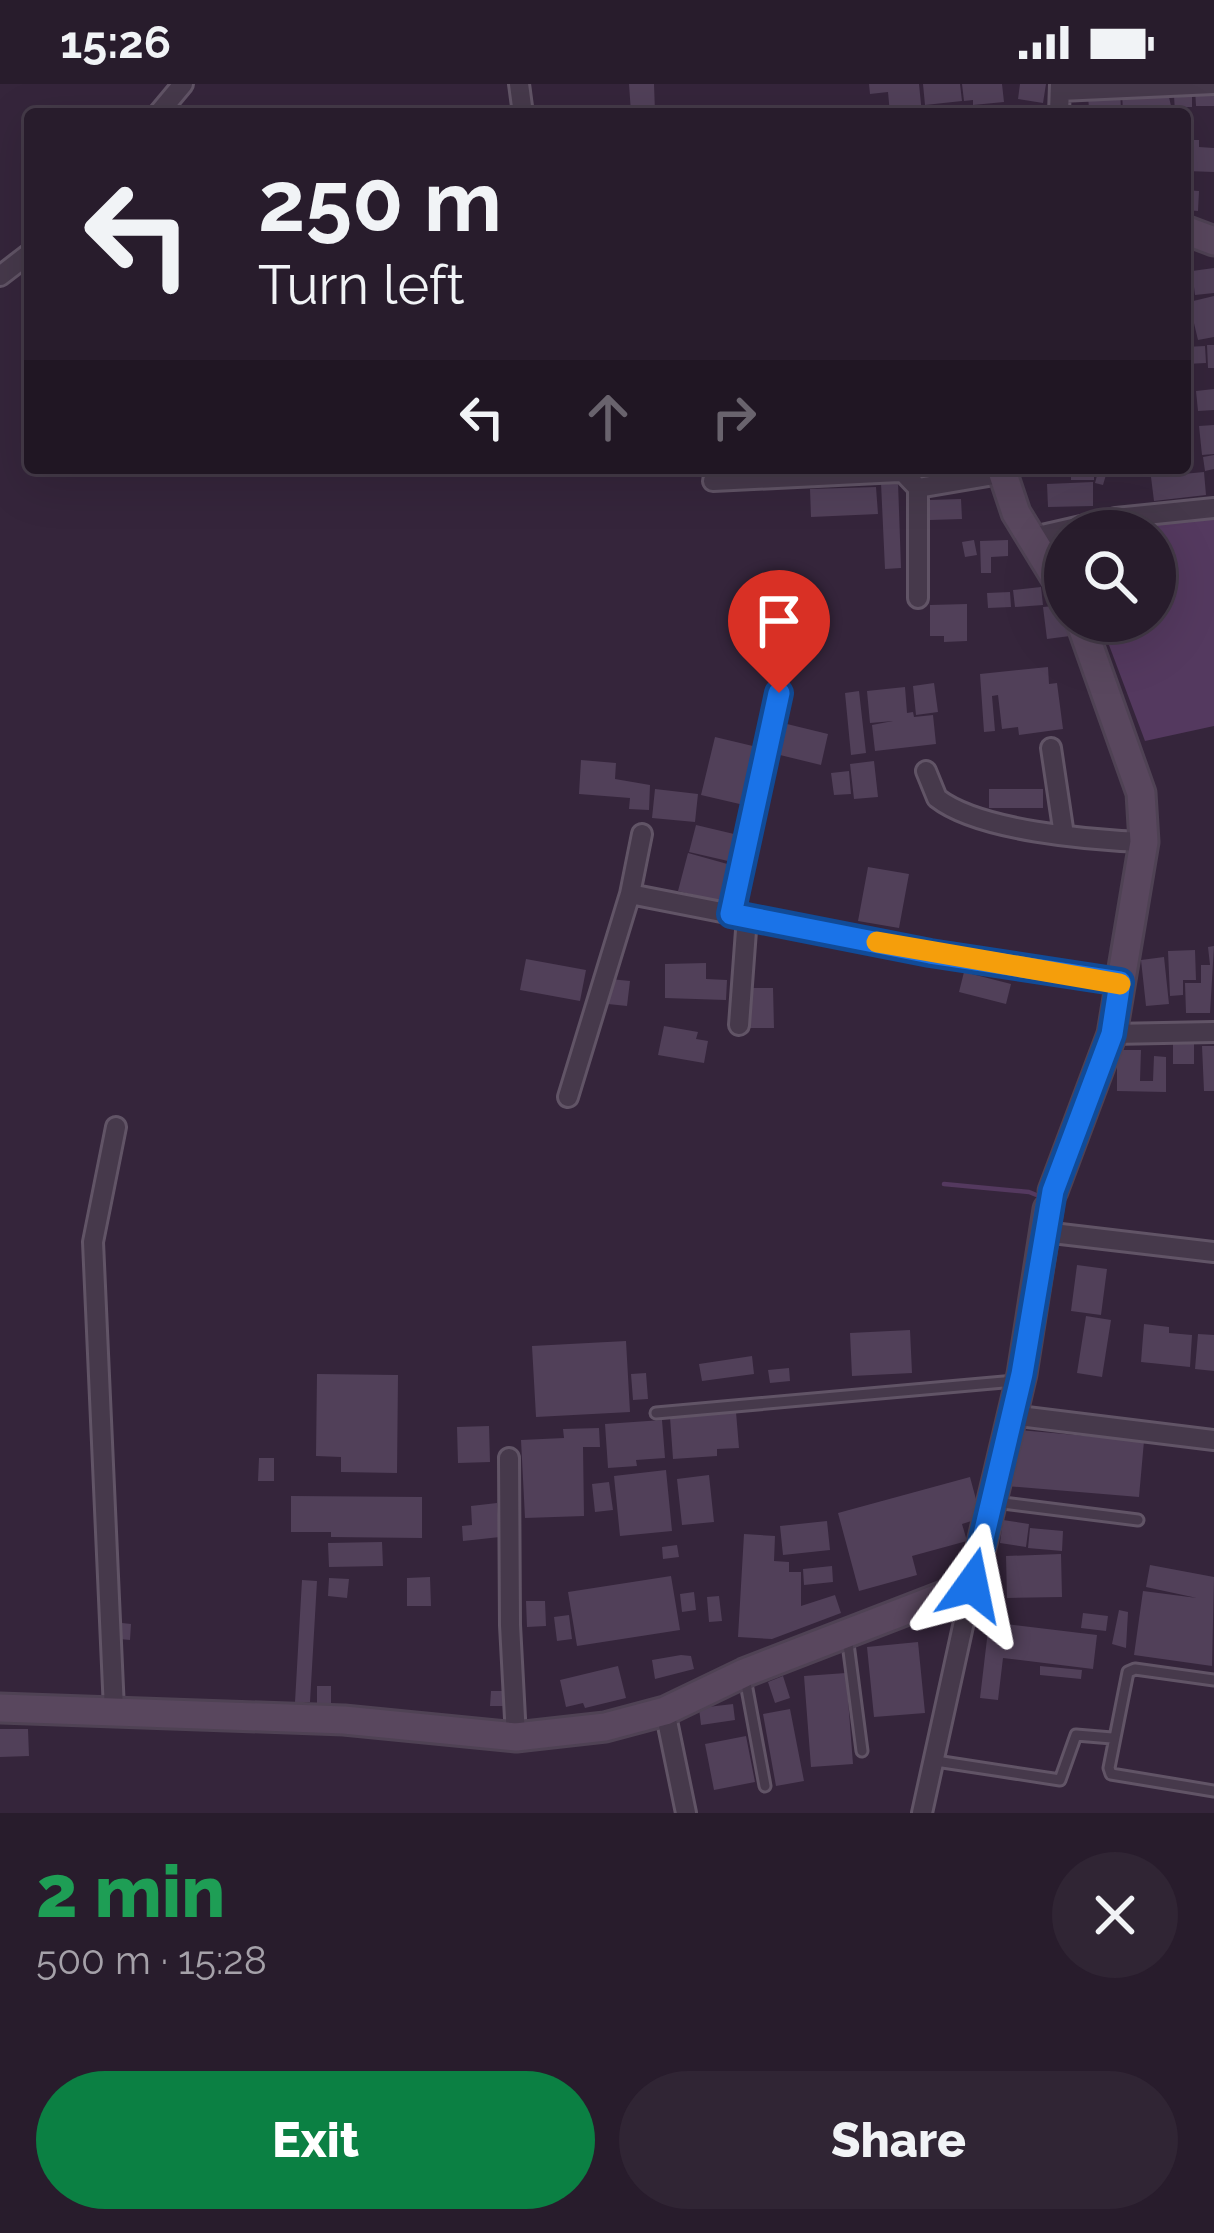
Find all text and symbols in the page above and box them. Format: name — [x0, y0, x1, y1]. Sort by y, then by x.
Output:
text: 15:26 — [60, 16, 171, 69]
text: 250 m — [258, 152, 502, 251]
icon: left — [60, 156, 216, 312]
text: Turn left — [258, 253, 465, 317]
icon: left — [449, 384, 515, 450]
icon: ahead — [575, 384, 641, 450]
icon: right — [701, 384, 767, 450]
map controls — [1044, 510, 1176, 642]
button: search — [1044, 510, 1176, 642]
pin — [728, 570, 830, 693]
icon: arrive — [746, 588, 812, 654]
position arrow — [909, 1522, 1035, 1648]
text: 2 min — [36, 1849, 225, 1934]
button: close — [1052, 1852, 1178, 1978]
text: 500 m · 15:28 — [36, 1937, 267, 1983]
button: Exit — [36, 2071, 595, 2209]
button: Share — [619, 2071, 1178, 2209]

